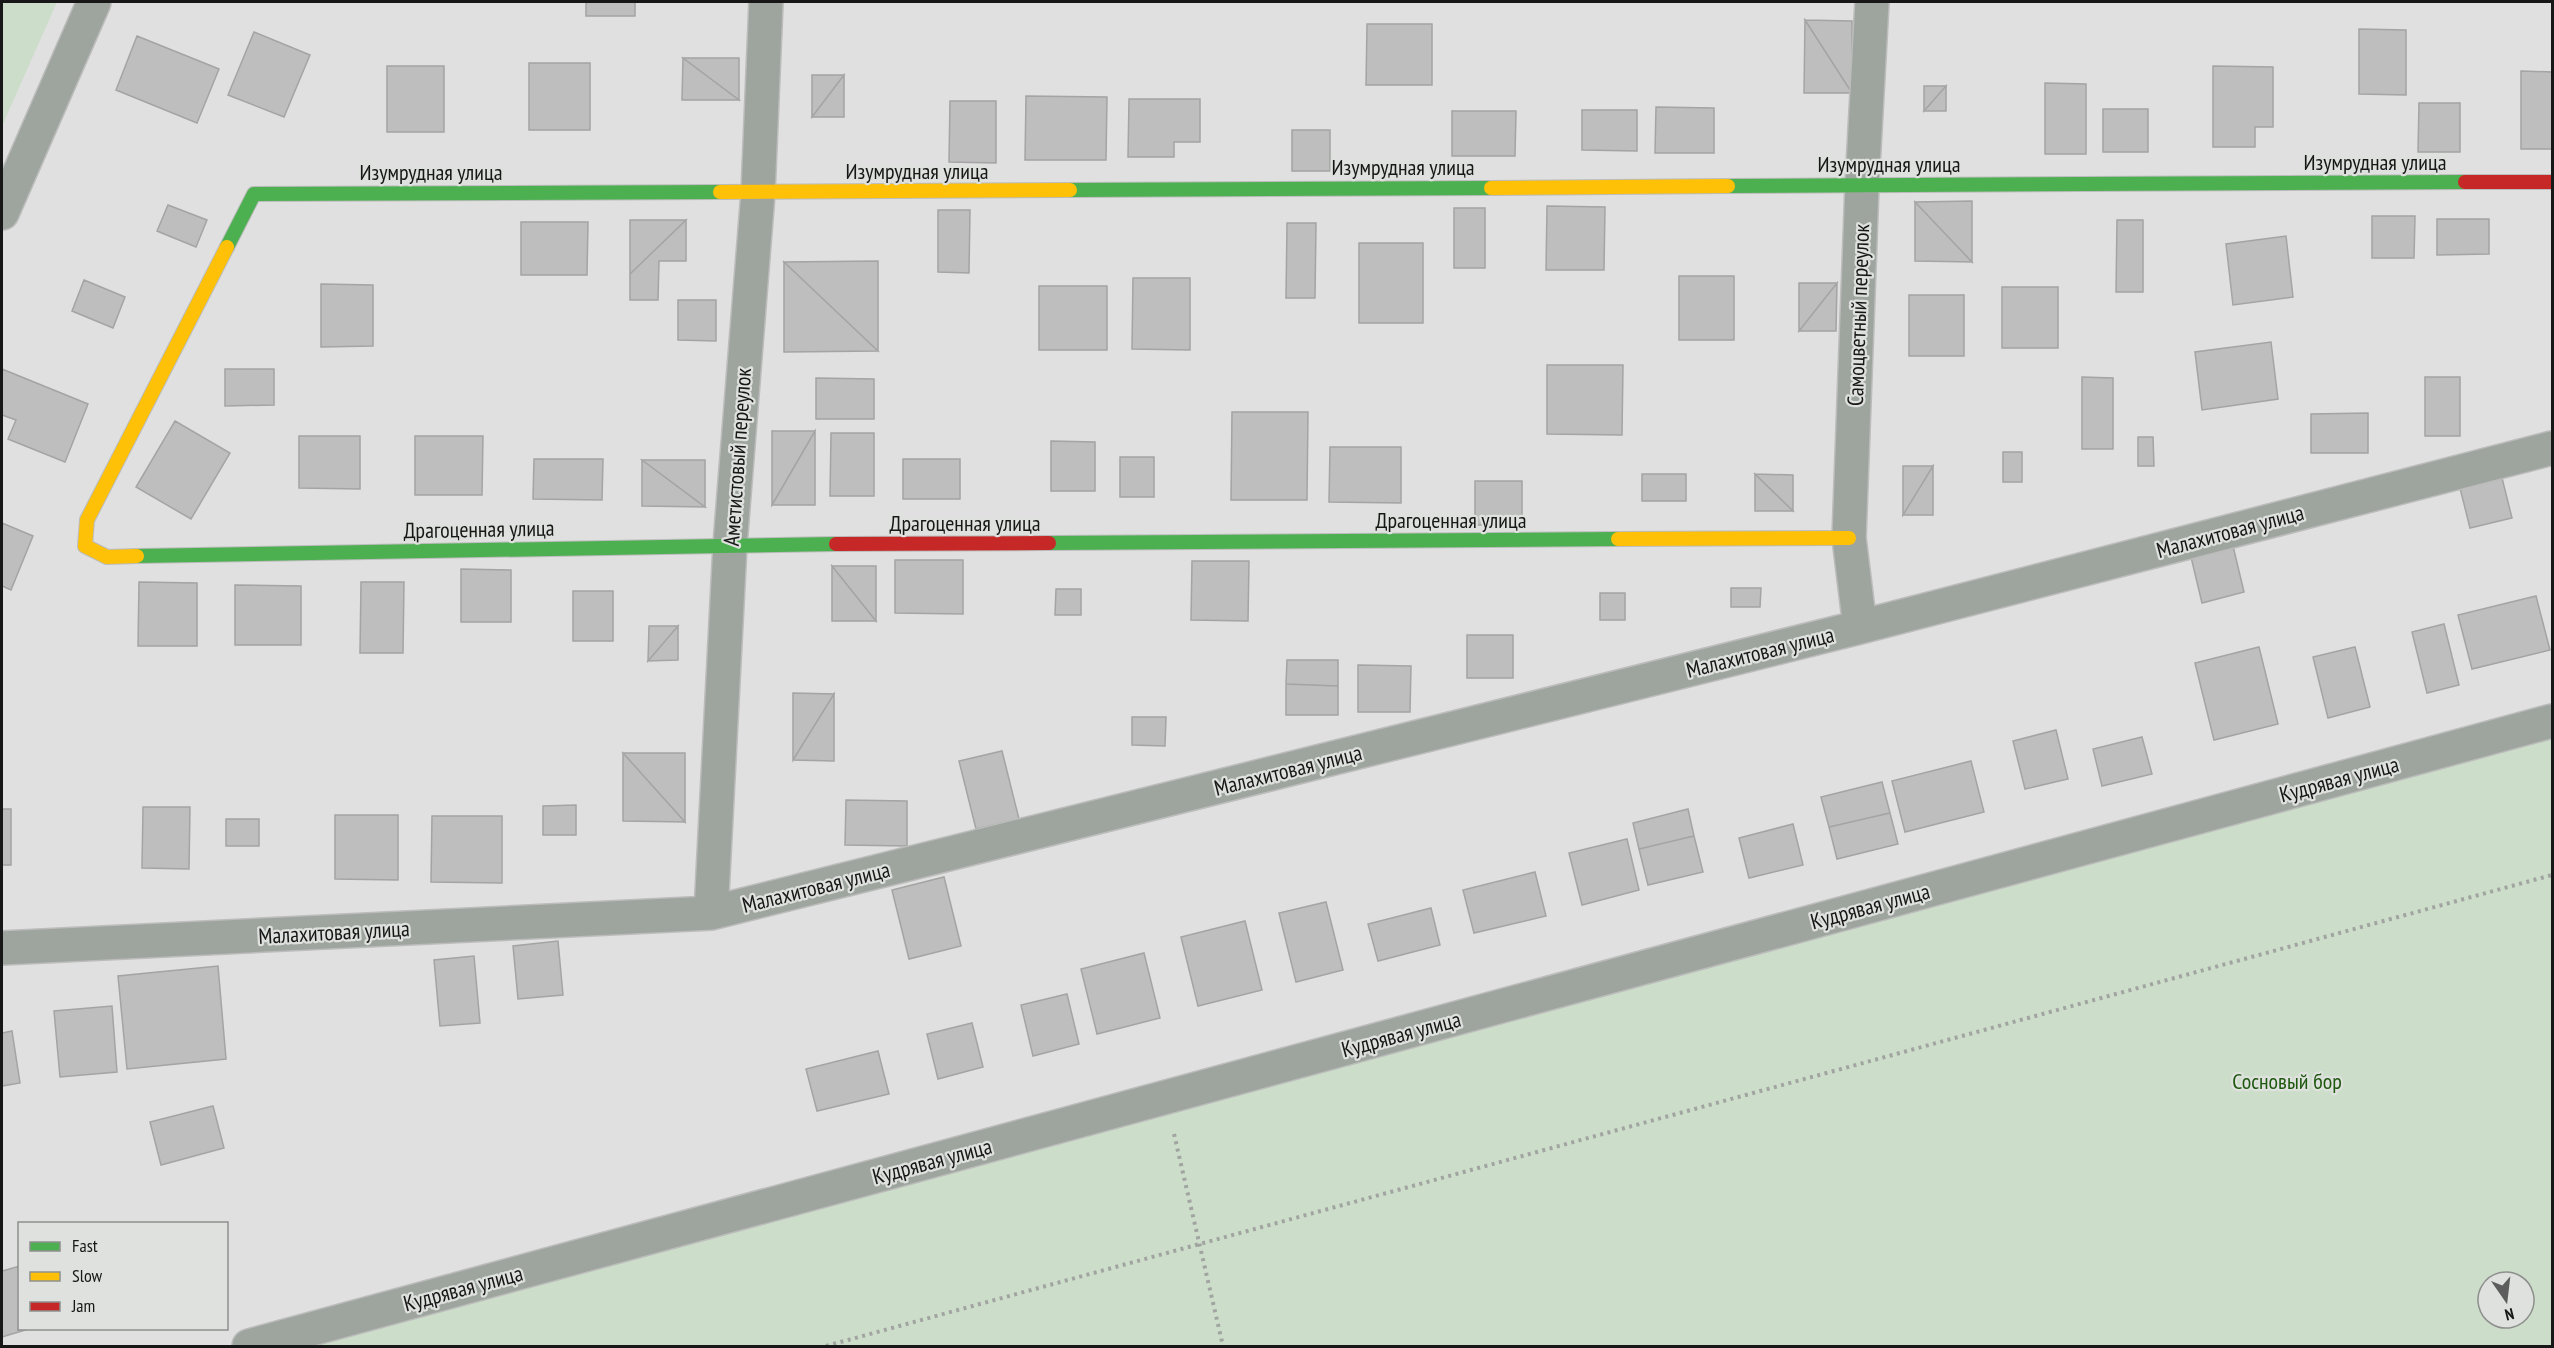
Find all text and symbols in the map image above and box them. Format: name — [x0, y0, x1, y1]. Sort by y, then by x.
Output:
street label: Изумрудная улица — [2304, 148, 2446, 176]
street label: Изумрудная улица — [1818, 150, 1960, 178]
street label: Изумрудная улица — [1332, 153, 1474, 181]
street label: Изумрудная улица — [846, 157, 988, 185]
street label: Изумрудная улица — [360, 158, 502, 186]
street label: Самоцветный переулок — [1841, 223, 1875, 407]
street label: Аметистовый переулок — [717, 367, 757, 547]
street label: Малахитовая улица — [2153, 498, 2307, 564]
street label: Драгоценная улица — [1376, 506, 1526, 534]
street label: Драгоценная улица — [890, 509, 1040, 537]
street label: Драгоценная улица — [403, 514, 555, 544]
street label: Малахитовая улица — [1683, 620, 1837, 684]
street label: Малахитовая улица — [1211, 738, 1365, 802]
street label: Кудрявая улица — [2276, 750, 2402, 808]
street label: Малахитовая улица — [739, 855, 893, 919]
street label: Кудрявая улица — [1807, 877, 1933, 935]
street label: Малахитовая улица — [258, 914, 410, 950]
street label: Кудрявая улица — [1338, 1005, 1464, 1063]
park label: Сосновый бор — [2232, 1067, 2342, 1095]
street label: Кудрявая улица — [869, 1132, 995, 1190]
legend — [18, 1222, 228, 1330]
text: Fast — [72, 1234, 98, 1257]
street label: Кудрявая улица — [400, 1259, 526, 1317]
text: Slow — [72, 1264, 103, 1287]
north arrow — [2476, 1270, 2536, 1330]
text: Jam — [71, 1294, 95, 1317]
text: N — [2503, 1304, 2516, 1325]

